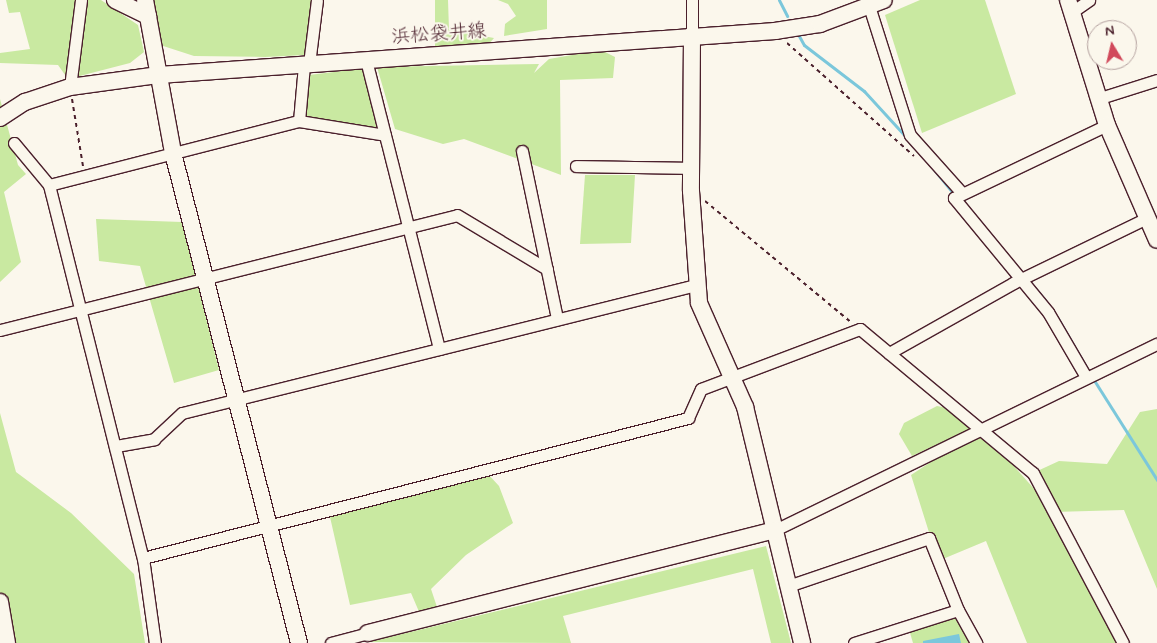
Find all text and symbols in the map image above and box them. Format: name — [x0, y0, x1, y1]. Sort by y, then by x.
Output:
street label: 浜松袋井線 — [391, 19, 487, 49]
north arrow — [1087, 20, 1137, 70]
text: N — [1104, 22, 1116, 41]

